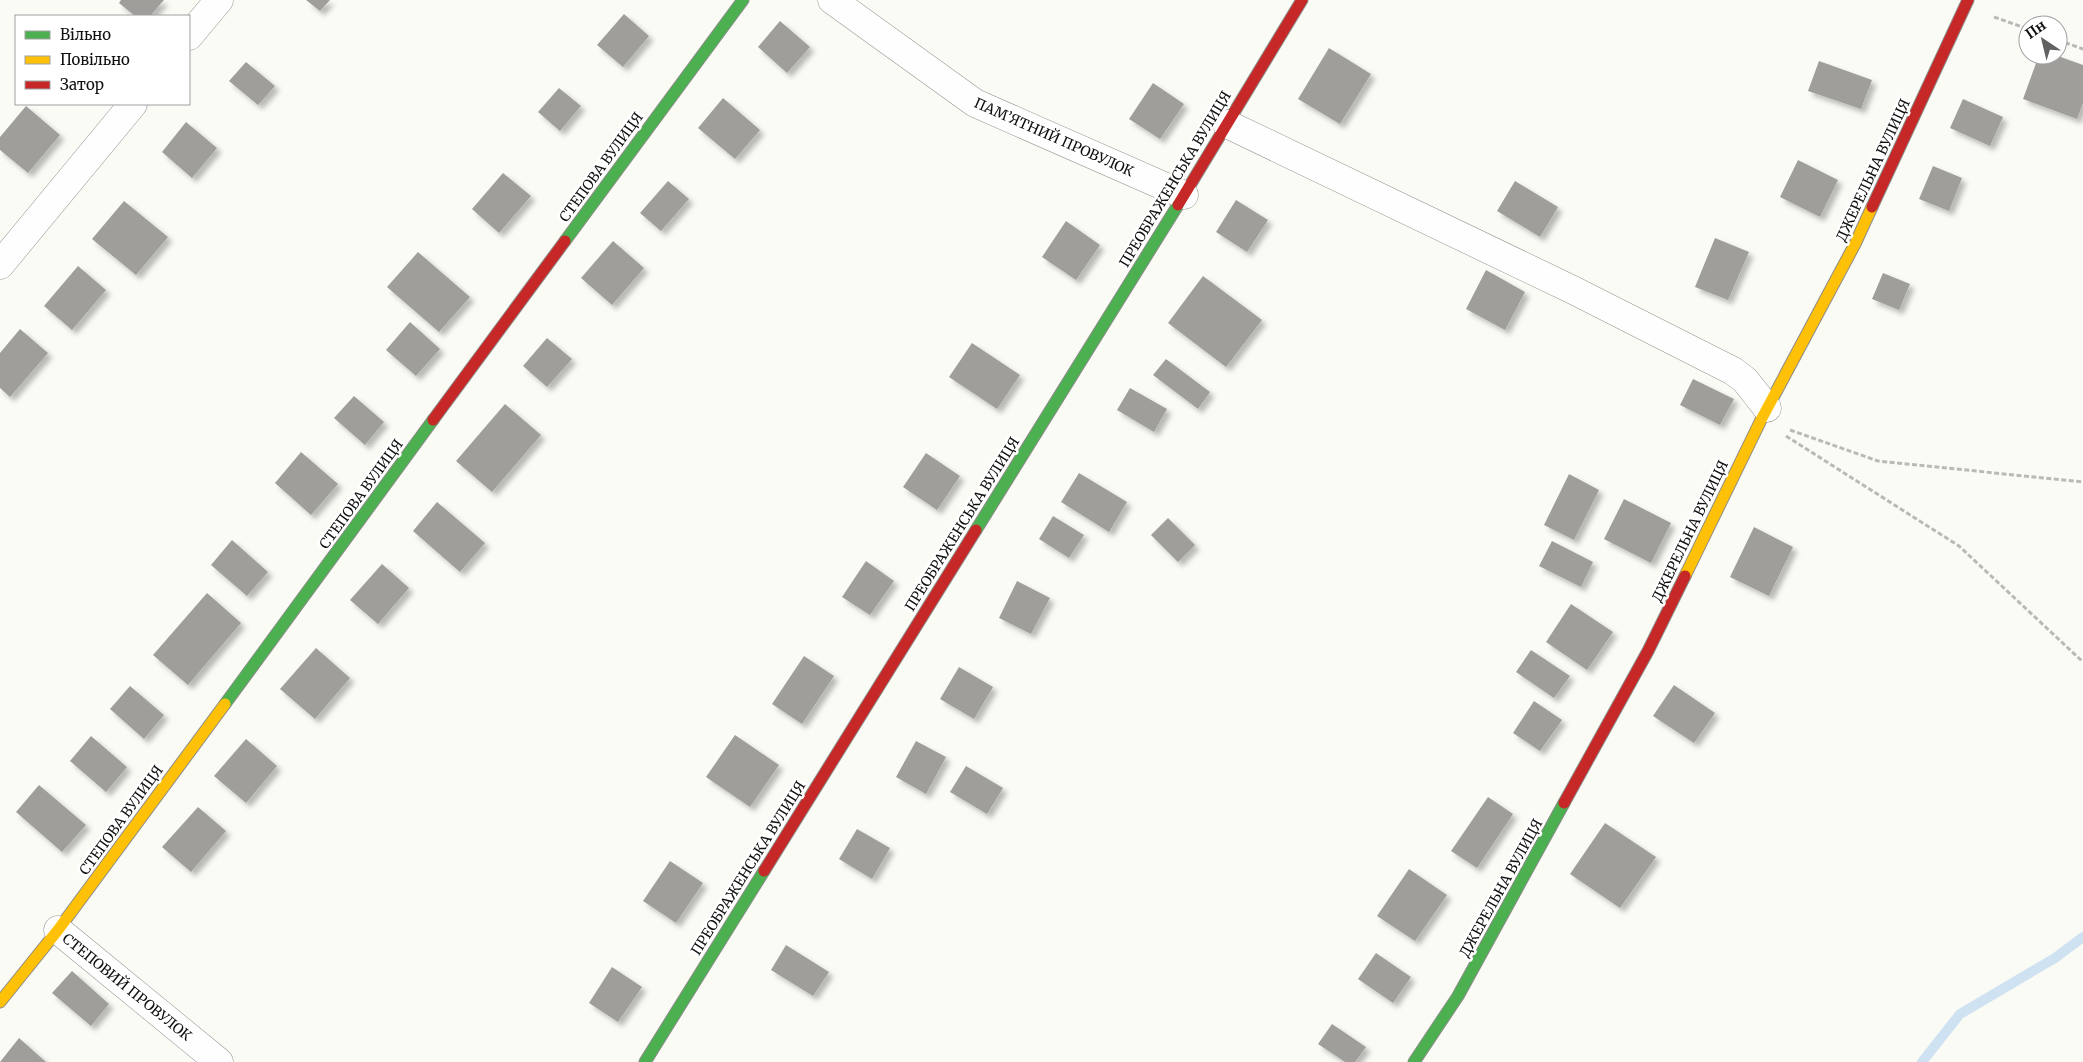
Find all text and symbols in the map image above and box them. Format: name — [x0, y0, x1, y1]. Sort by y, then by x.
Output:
legend — [15, 15, 190, 105]
north arrow — [2018, 15, 2068, 65]
text: Пн — [2022, 16, 2049, 43]
text: Вільно — [60, 25, 111, 44]
text: Повільно — [60, 50, 130, 69]
text: Затор — [60, 75, 104, 94]
street label: ПРЕОБРАЖЕНСЬКА ВУЛИЦЯ — [1115, 88, 1235, 270]
street label: ПАМ’ЯТНИЙ ПРОВУЛОК — [971, 94, 1137, 180]
street label: ДЖЕРЕЛЬНА ВУЛИЦЯ — [1832, 96, 1914, 244]
street label: СТЕПОВА ВУЛИЦЯ — [555, 109, 647, 225]
street label: ПРЕОБРАЖЕНСЬКА ВУЛИЦЯ — [901, 434, 1023, 614]
street label: СТЕПОВА ВУЛИЦЯ — [315, 436, 407, 552]
street label: ДЖЕРЕЛЬНА ВУЛИЦЯ — [1648, 457, 1732, 605]
street label: СТЕПОВА ВУЛИЦЯ — [75, 762, 167, 878]
street label: ПРЕОБРАЖЕНСЬКА ВУЛИЦЯ — [687, 778, 809, 958]
street label: ДЖЕРЕЛЬНА ВУЛИЦЯ — [1455, 816, 1547, 960]
street label: СТЕПОВИЙ ПРОВУЛОК — [59, 929, 195, 1045]

